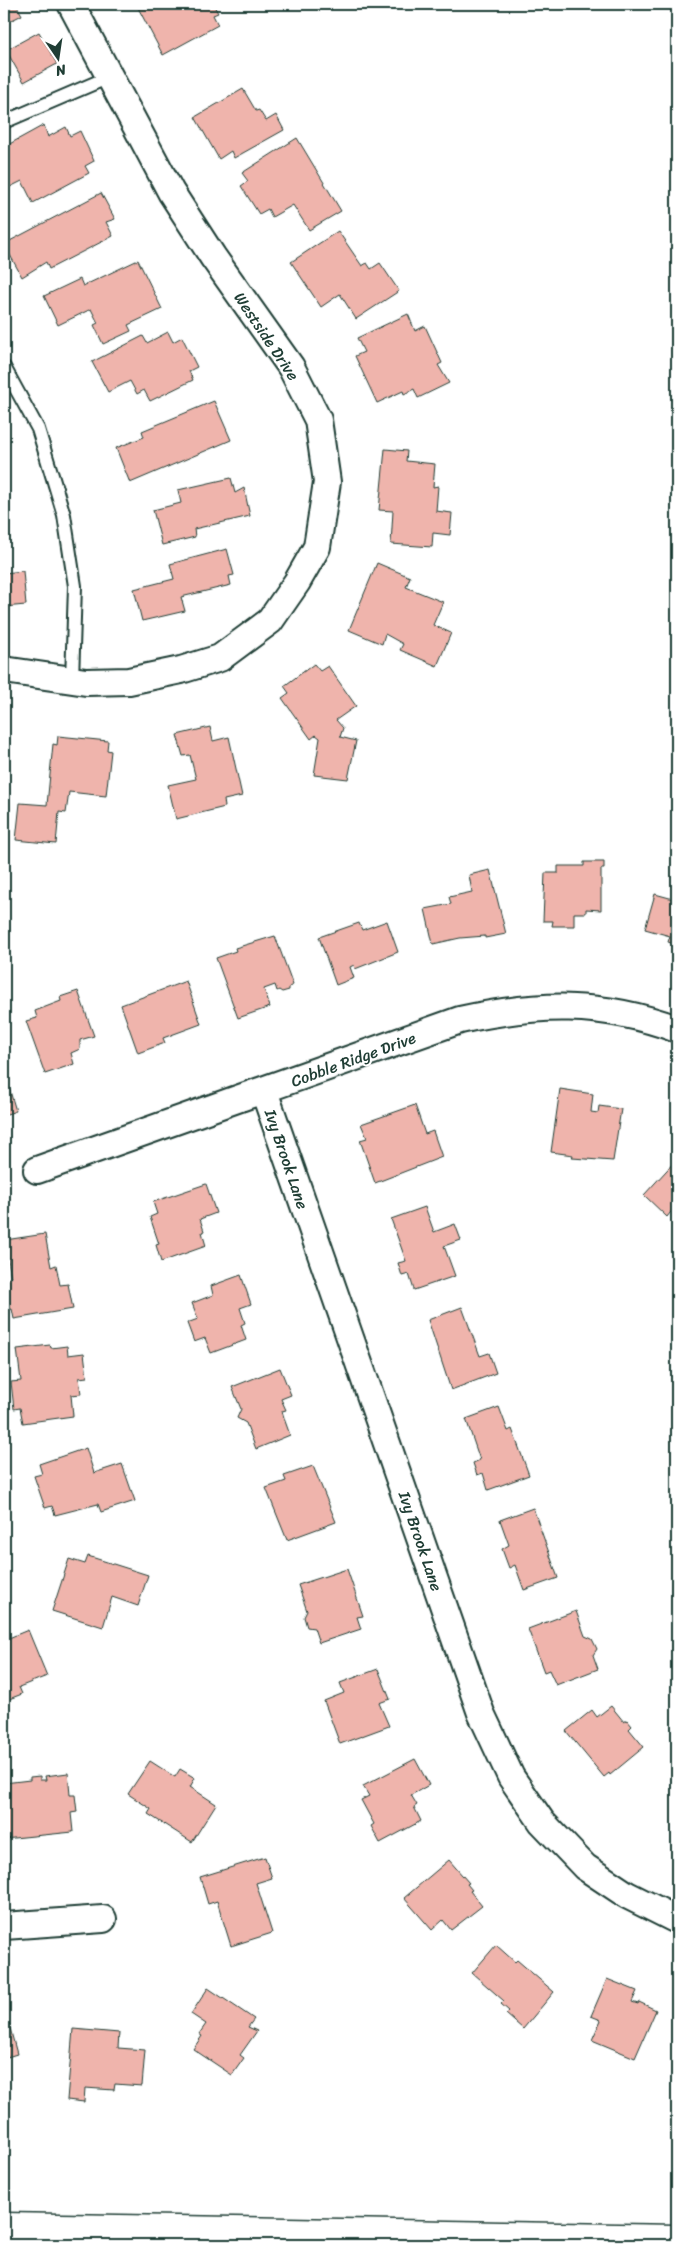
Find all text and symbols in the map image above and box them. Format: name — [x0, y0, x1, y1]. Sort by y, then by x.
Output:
north arrow — [32, 32, 82, 82]
text: N — [53, 57, 69, 84]
street label: Westside Drive — [226, 286, 307, 387]
street label: Cobble Ridge Drive — [287, 1023, 420, 1096]
street label: Ivy Brook Lane — [256, 1104, 317, 1213]
street label: Ivy Brook Lane — [390, 1486, 451, 1595]

